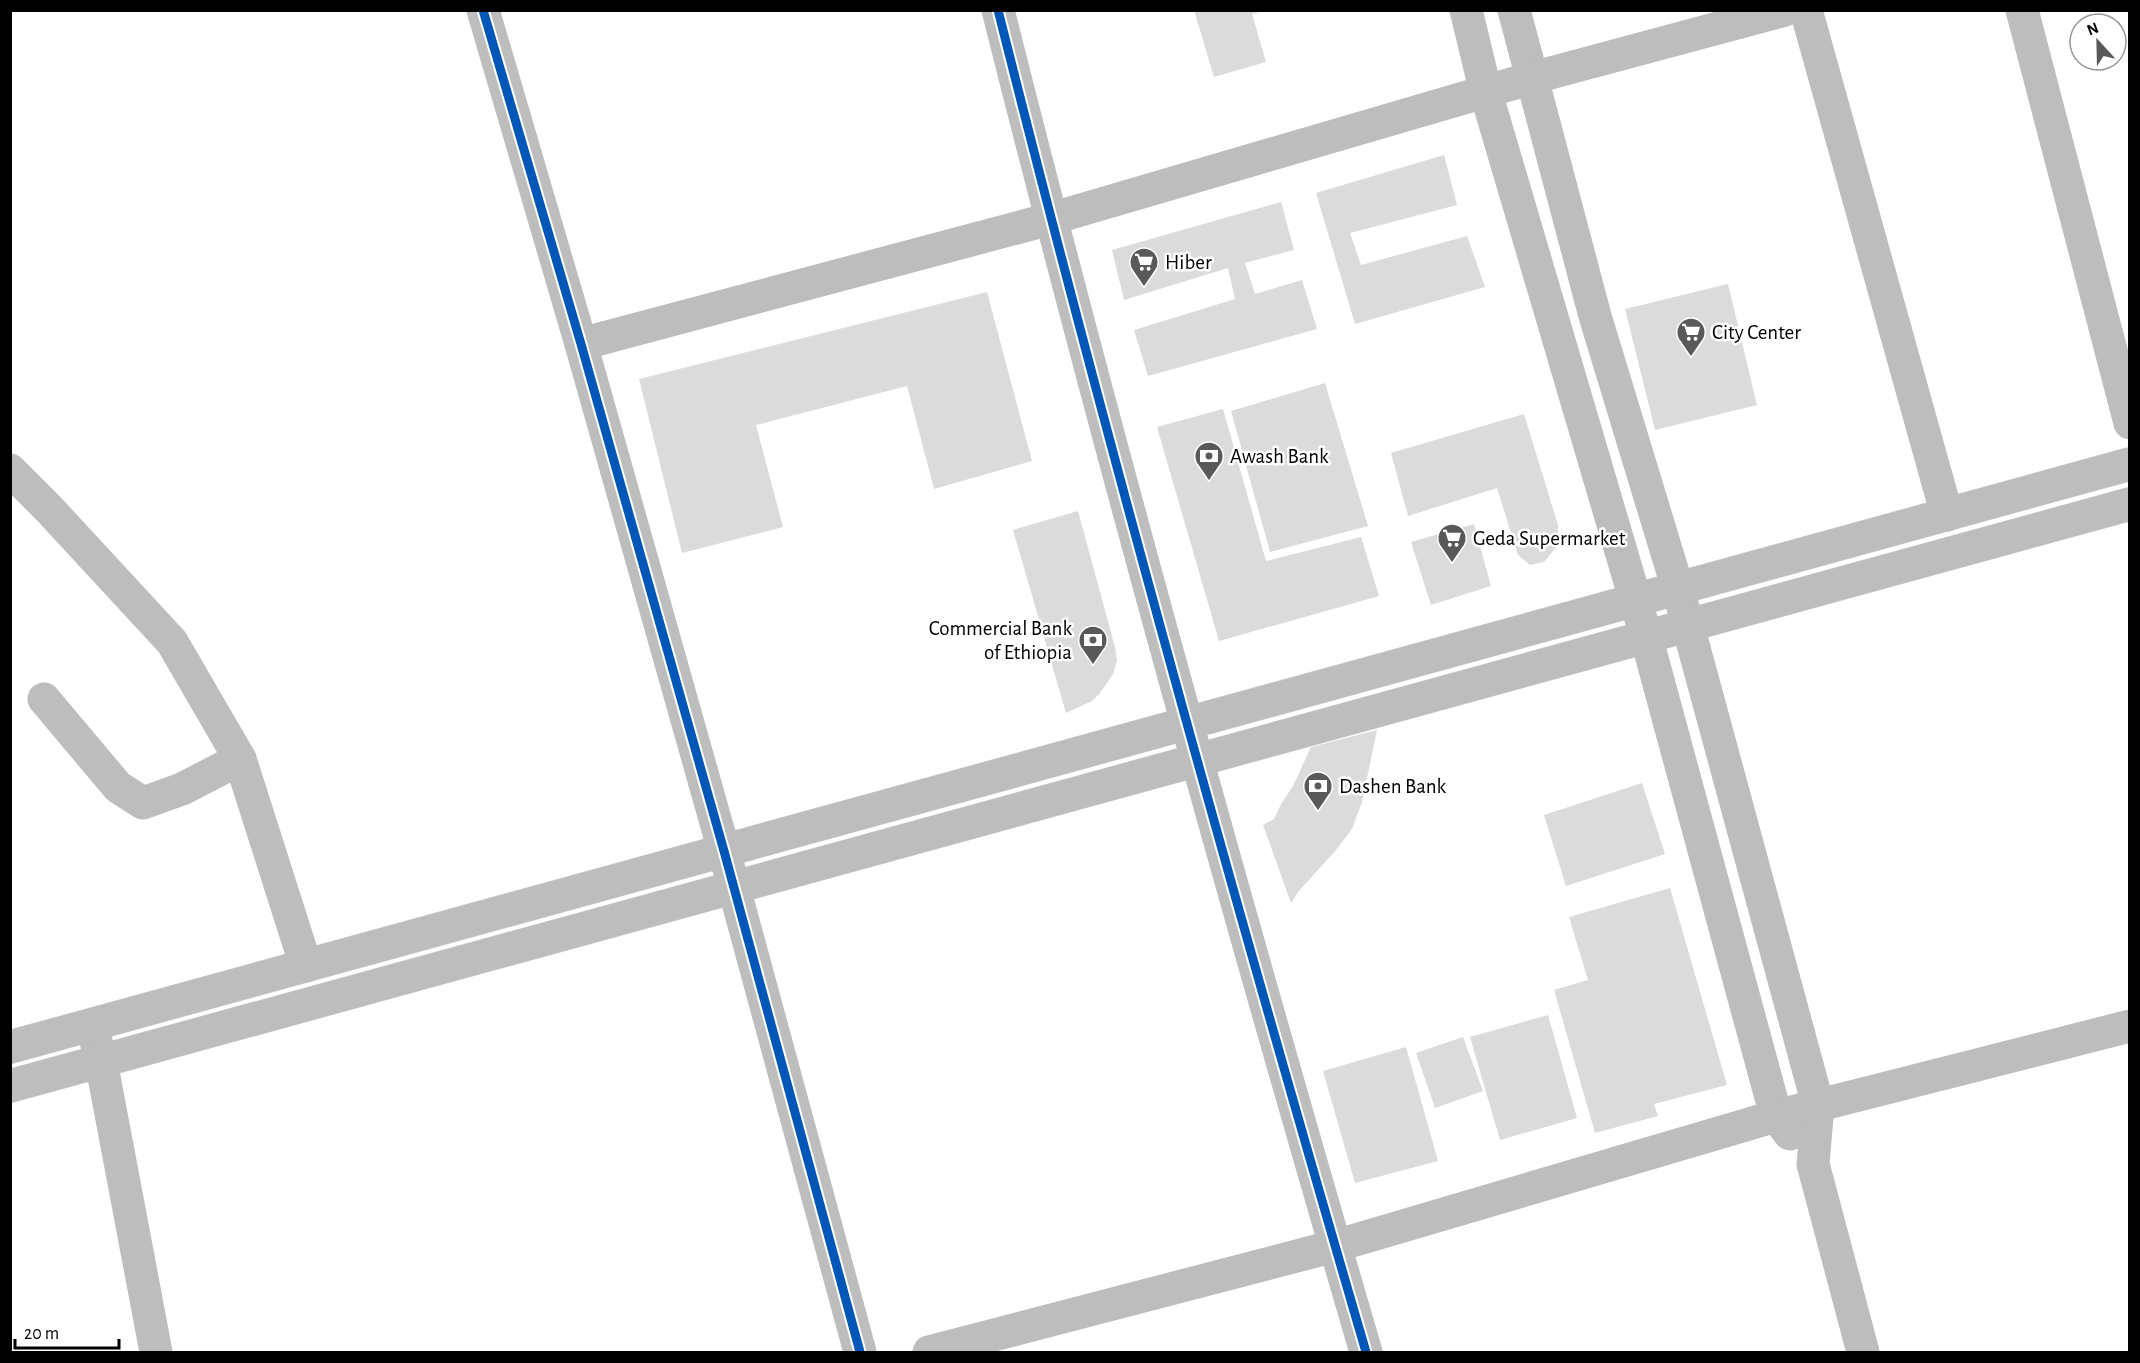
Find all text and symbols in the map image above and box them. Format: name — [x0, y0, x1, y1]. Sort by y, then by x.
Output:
north arrow — [2068, 12, 2128, 72]
text: N — [2085, 20, 2101, 39]
supermarket icon: Hiber — [1128, 246, 1160, 288]
place label: Hiber — [1165, 252, 1212, 273]
supermarket icon: City Center — [1675, 316, 1707, 358]
place label: City Center — [1712, 322, 1801, 343]
bank icon: Awash Bank — [1193, 440, 1225, 482]
place label: Awash Bank — [1230, 446, 1329, 467]
supermarket icon: Geda Supermarket — [1436, 522, 1468, 564]
place label: Geda Supermarket — [1473, 528, 1626, 549]
place label: Commercial Bank of Ethiopia — [929, 618, 1072, 663]
bank icon: Commercial Bank of Ethiopia — [1077, 624, 1109, 666]
bank icon: Dashen Bank — [1302, 770, 1334, 812]
place label: Dashen Bank — [1339, 776, 1447, 797]
scale bar — [15, 1312, 118, 1350]
text: 20 m — [24, 1325, 59, 1343]

